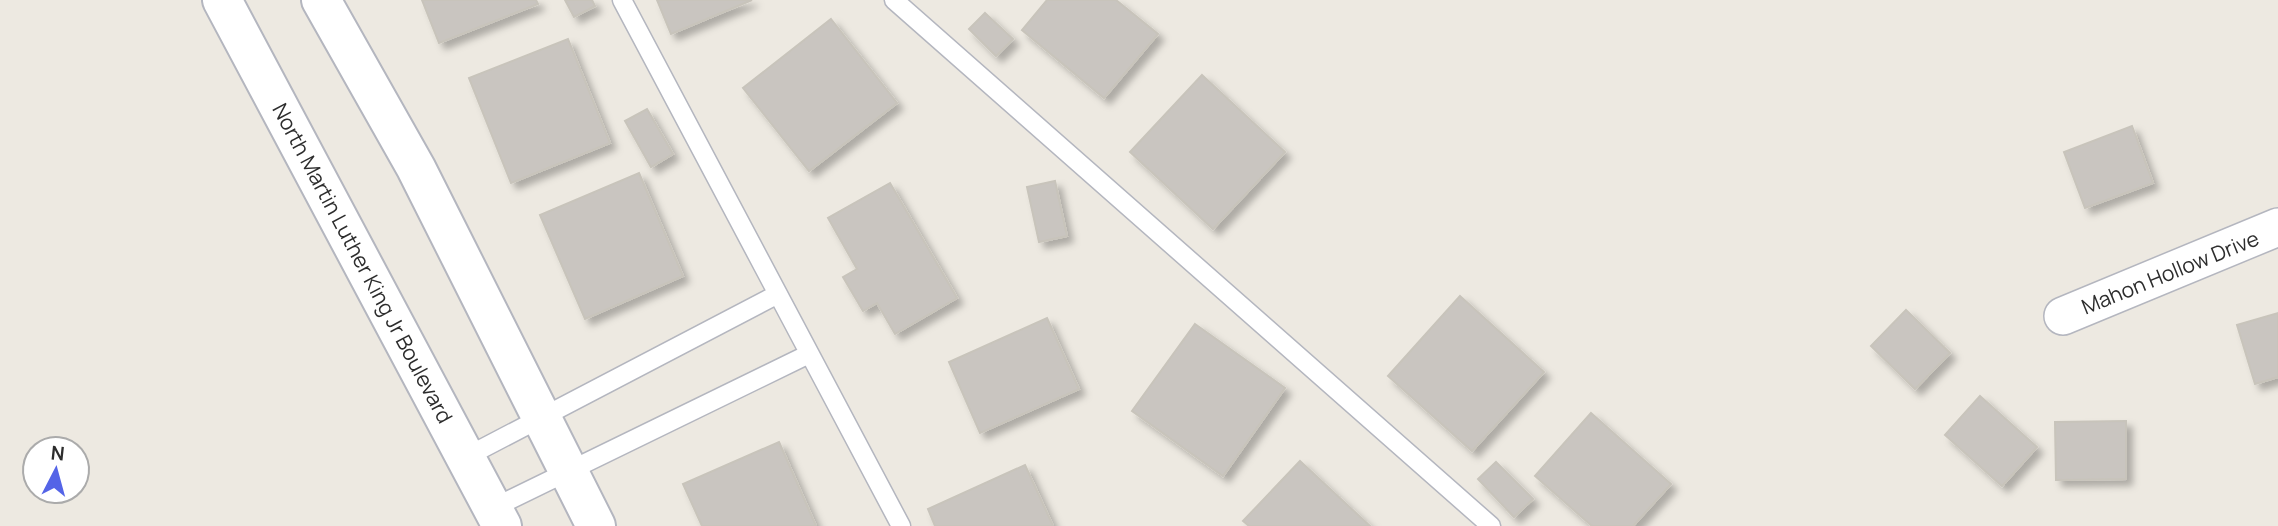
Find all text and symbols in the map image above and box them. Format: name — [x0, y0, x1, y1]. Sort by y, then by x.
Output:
street label: North Martin Luther King Jr Boulevard — [266, 98, 460, 428]
street label: Mahon Hollow Drive — [2077, 224, 2263, 320]
north arrow — [21, 435, 91, 505]
text: N — [50, 439, 66, 467]

